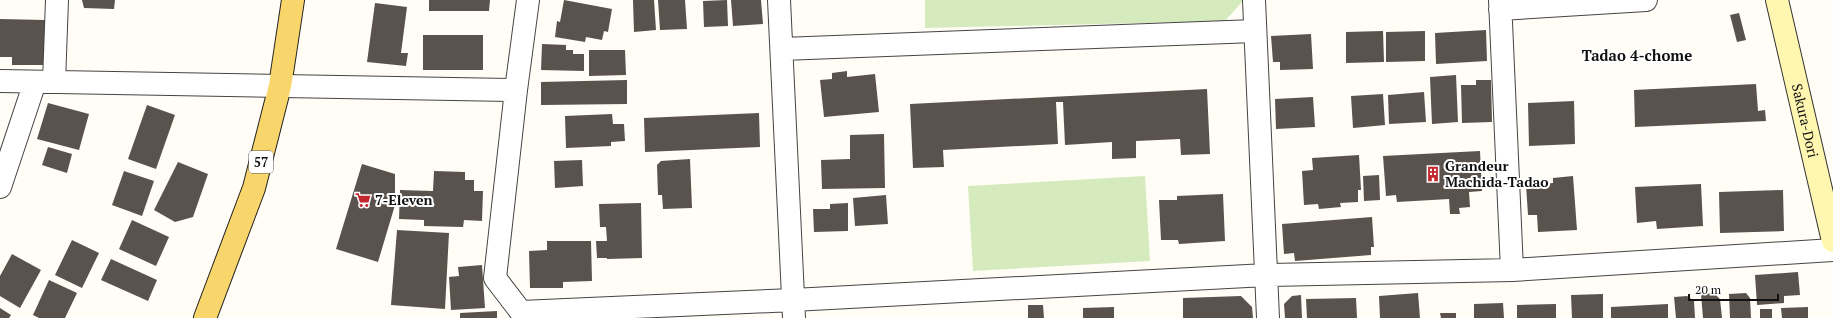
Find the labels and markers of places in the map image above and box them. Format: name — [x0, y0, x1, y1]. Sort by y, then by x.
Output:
place label: Grandeur Machida-Tadao — [1445, 156, 1549, 191]
building icon: Grandeur Machida-Tadao — [1424, 165, 1442, 183]
place label: 7-Eleven — [375, 190, 433, 209]
supermarket icon: 7-Eleven — [354, 191, 372, 209]

